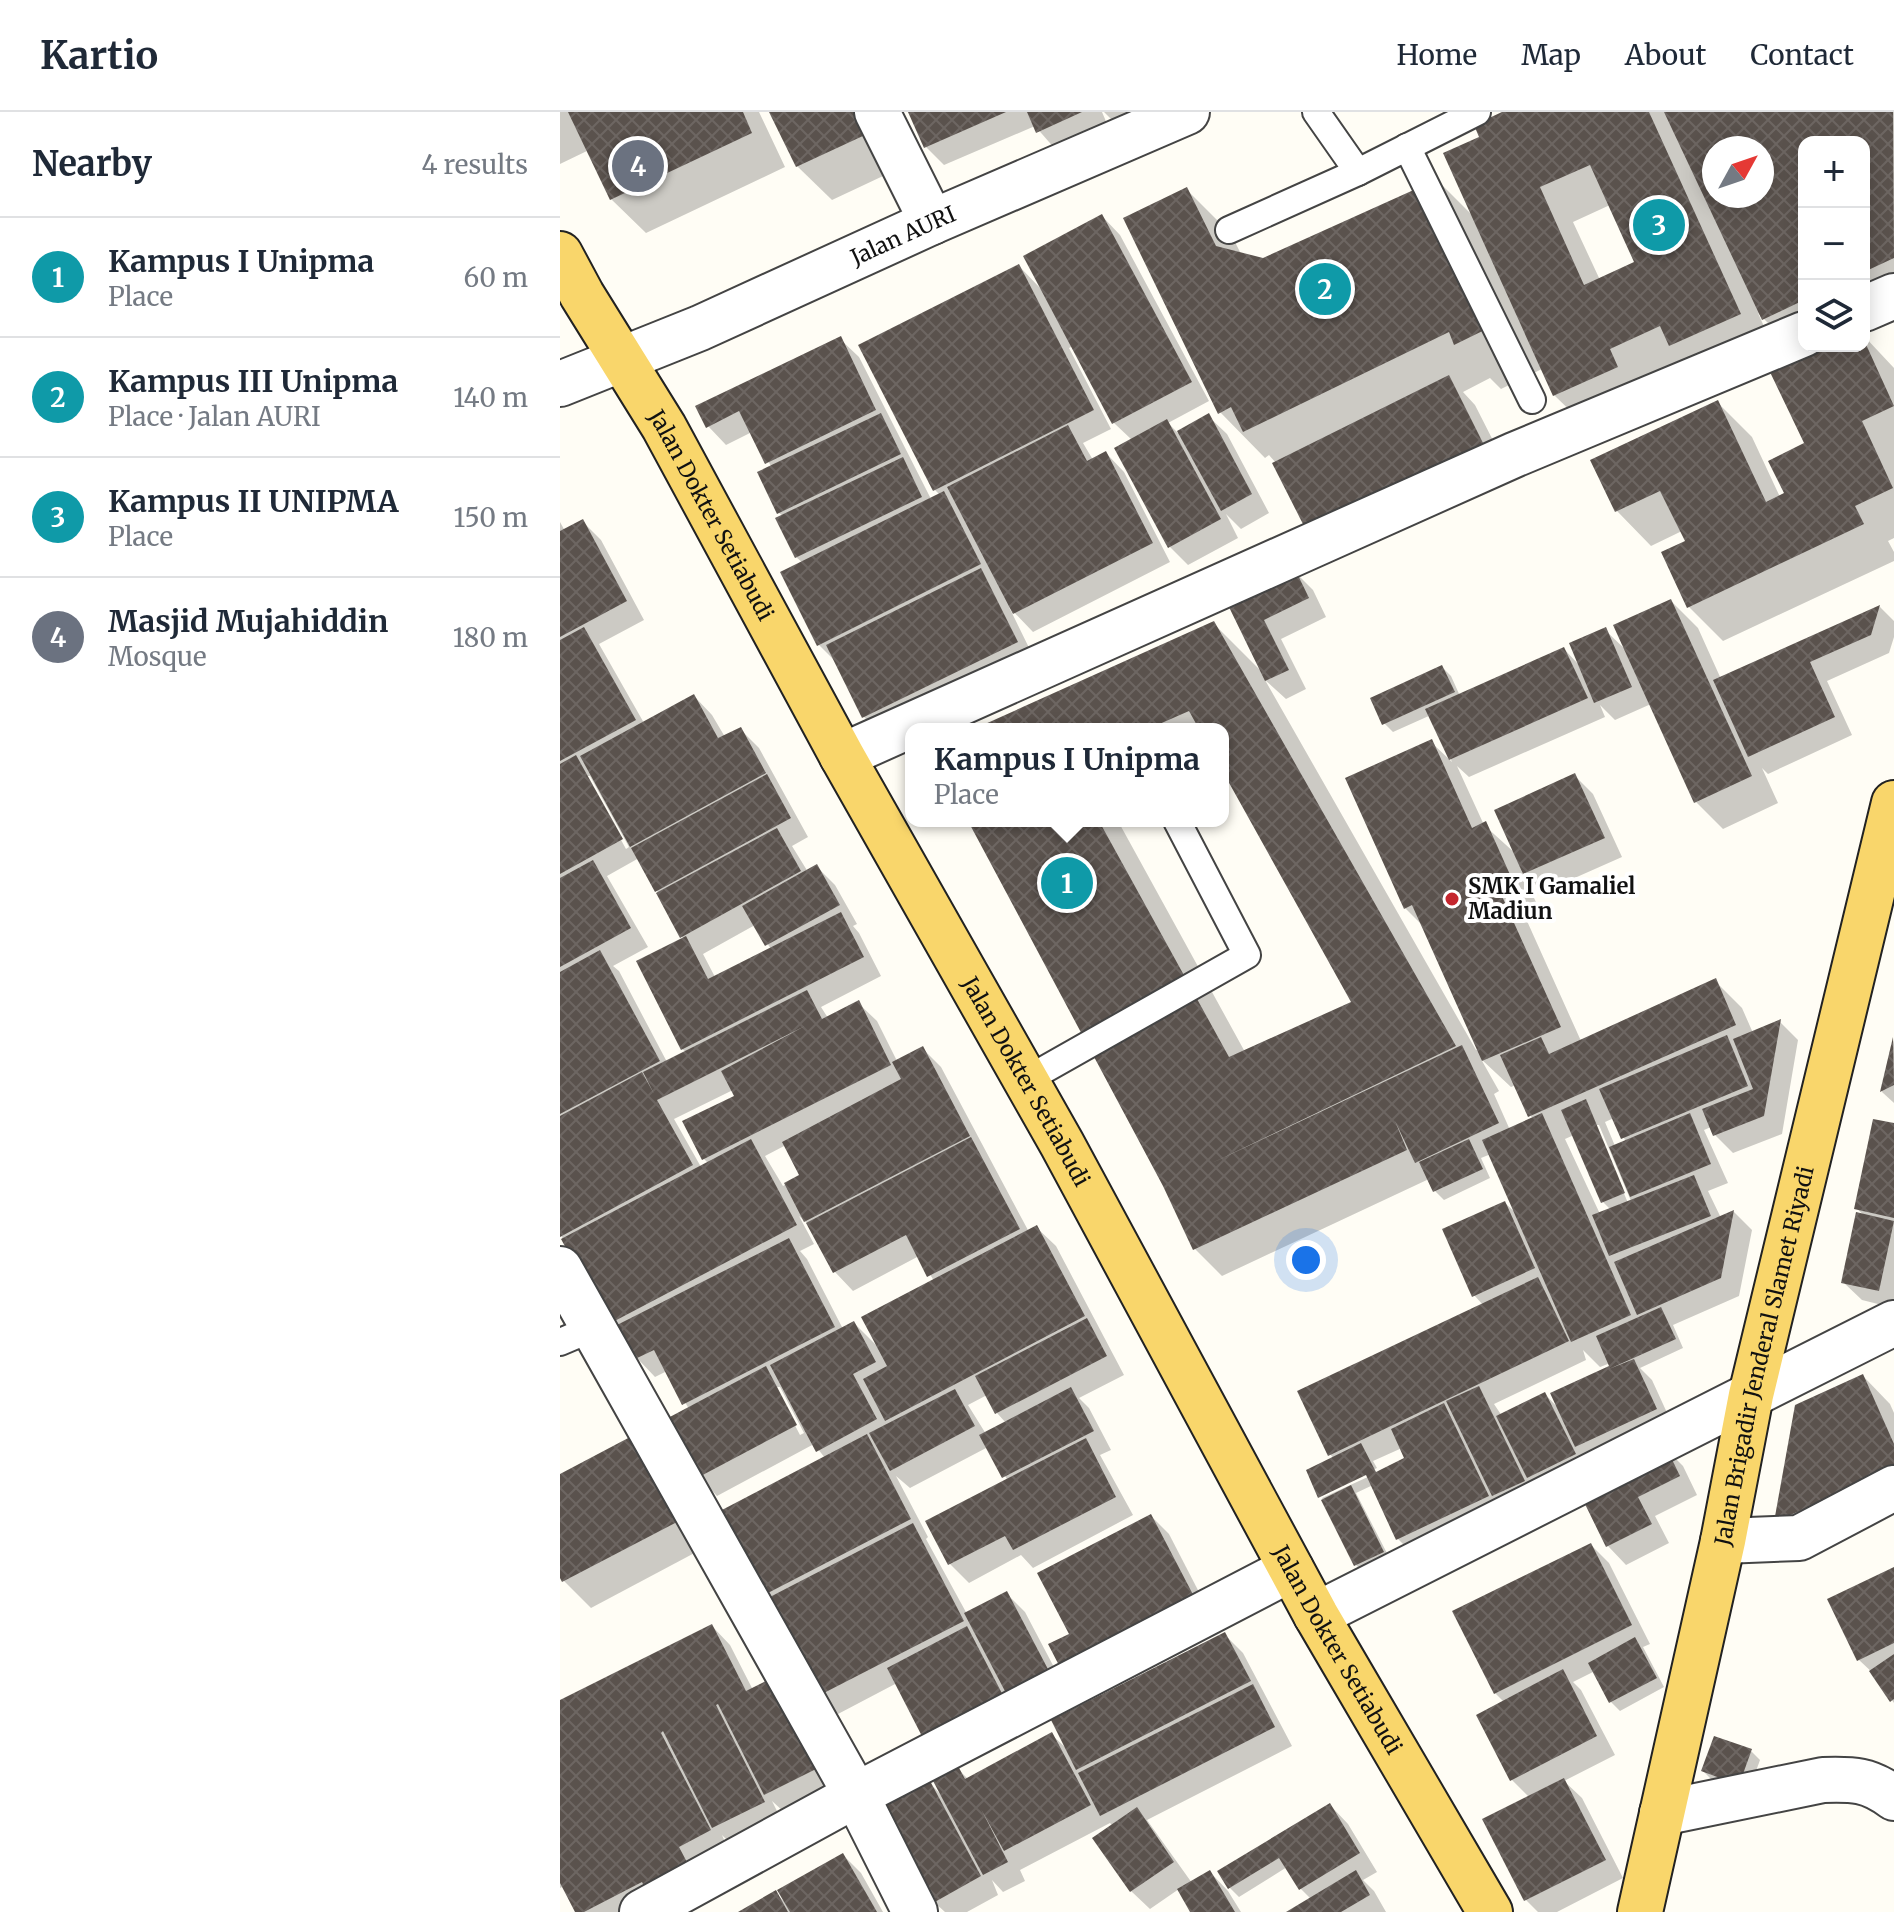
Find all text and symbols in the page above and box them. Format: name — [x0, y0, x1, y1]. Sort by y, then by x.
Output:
text: Kartio — [40, 32, 158, 79]
text: Home — [1396, 37, 1477, 73]
text: Map — [1521, 37, 1581, 73]
text: About — [1625, 37, 1706, 73]
text: Contact — [1750, 37, 1854, 73]
pin: 4 — [612, 136, 664, 196]
north arrow — [1702, 136, 1774, 208]
map controls — [1798, 136, 1870, 352]
button: + — [1798, 136, 1870, 208]
text: Nearby — [32, 143, 152, 185]
text: 4 results — [421, 148, 528, 181]
pin: 3 — [1633, 195, 1685, 255]
street label: Jalan AURI — [845, 200, 960, 272]
button: − — [1798, 208, 1870, 280]
text: Kampus I Unipma — [108, 242, 374, 280]
pin: 2 — [1299, 259, 1351, 319]
text: 1 — [52, 261, 64, 294]
text: 60 m — [464, 261, 528, 294]
text: Place — [108, 280, 173, 313]
button: layers — [1798, 280, 1870, 352]
text: Kampus III Unipma — [108, 362, 398, 400]
text: 2 — [50, 381, 66, 414]
text: 140 m — [453, 381, 528, 414]
text: Place · Jalan AURI — [108, 400, 321, 433]
street label: Jalan Dokter Setiabudi — [642, 404, 780, 625]
text: Kampus II UNIPMA — [108, 482, 399, 520]
text: 3 — [51, 501, 65, 534]
text: 150 m — [454, 501, 528, 534]
text: Place — [108, 520, 173, 553]
text: Masjid Mujahiddin — [108, 602, 388, 640]
text: 4 — [50, 621, 66, 654]
text: 180 m — [453, 621, 528, 654]
text: Mosque — [108, 640, 207, 673]
popup — [905, 723, 1229, 827]
text: Kampus I Unipma — [934, 740, 1200, 778]
text: Place — [934, 778, 999, 811]
pin: 1 — [1041, 853, 1093, 913]
place label: SMK I Gamaliel Madiun — [1468, 872, 1636, 925]
marker: SMK I Gamaliel Madiun — [1443, 890, 1461, 908]
street label: Jalan Dokter Setiabudi — [956, 971, 1096, 1191]
street label: Jalan Brigadir Jenderal Slamet Riyadi — [1708, 1163, 1820, 1549]
your location — [1286, 1240, 1326, 1280]
street label: Jalan Dokter Setiabudi — [1267, 1540, 1408, 1759]

